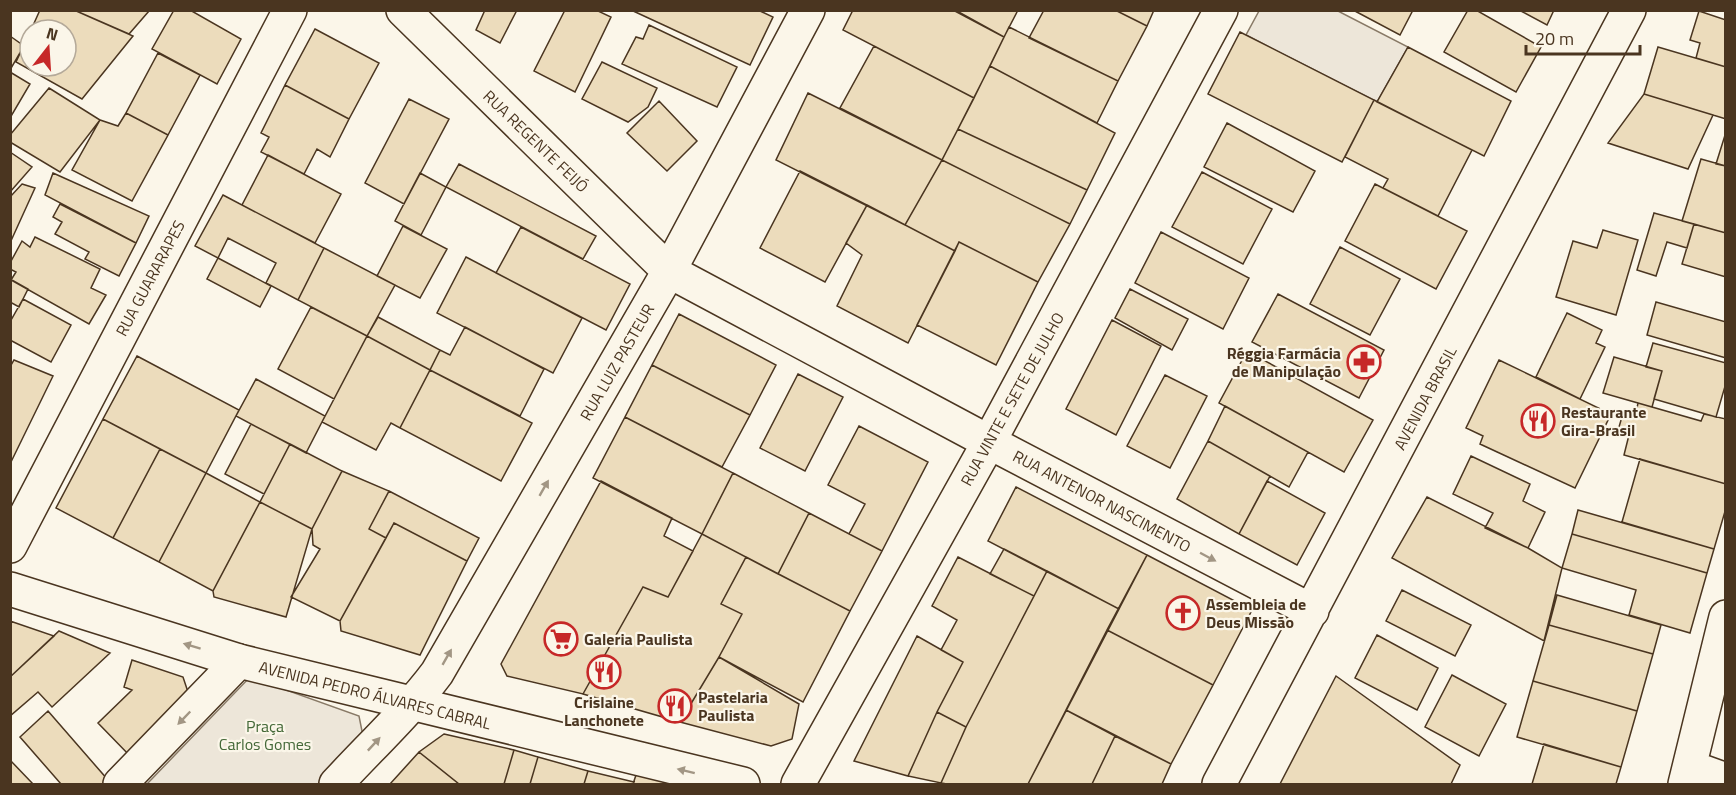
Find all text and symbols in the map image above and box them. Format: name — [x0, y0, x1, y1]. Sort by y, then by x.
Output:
north arrow — [18, 18, 78, 78]
scale bar — [1526, 18, 1640, 56]
text: N — [44, 21, 61, 47]
text: 20 m — [1535, 25, 1574, 52]
street label: RUA REGENTE FEIJÓ — [478, 84, 594, 198]
street label: RUA GUARARAPES — [109, 216, 191, 340]
street label: RUA LUIZ PASTEUR — [574, 299, 660, 425]
street label: RUA VINTE E SETE DE JULHO — [954, 308, 1070, 490]
place label: Réggia Farmácia de Manipulação — [1227, 341, 1341, 383]
street label: AVENIDA BRASIL — [1388, 342, 1463, 454]
pharmacy icon: Réggia Farmácia de Manipulação — [1346, 344, 1382, 380]
place label: Restaurante Gira-Brasil — [1561, 400, 1646, 442]
restaurant icon: Restaurante Gira-Brasil — [1520, 403, 1556, 439]
street label: RUA ANTENOR NASCIMENTO — [1009, 444, 1195, 558]
one-way arrow — [539, 479, 549, 496]
one-way arrow — [1200, 552, 1217, 562]
place label: Assembleia de Deus Missão — [1206, 592, 1306, 634]
church icon: Assembleia de Deus Missão — [1165, 595, 1201, 631]
supermarket icon: Galeria Paulista — [543, 621, 579, 657]
place label: Galeria Paulista — [584, 627, 693, 651]
one-way arrow — [183, 641, 201, 650]
one-way arrow — [441, 649, 452, 665]
restaurant icon: Crislaine Lanchonete — [586, 654, 622, 690]
street label: AVENIDA PEDRO ÁLVARES CABRAL — [256, 655, 494, 736]
place label: Pastelaria Paulista — [698, 685, 768, 727]
restaurant icon: Pastelaria Paulista — [657, 688, 693, 724]
place label: Crislaine Lanchonete — [564, 690, 644, 732]
one-way arrow — [177, 711, 191, 726]
park label: Praça Carlos Gomes — [219, 714, 311, 756]
one-way arrow — [367, 737, 380, 752]
one-way arrow — [677, 765, 695, 775]

